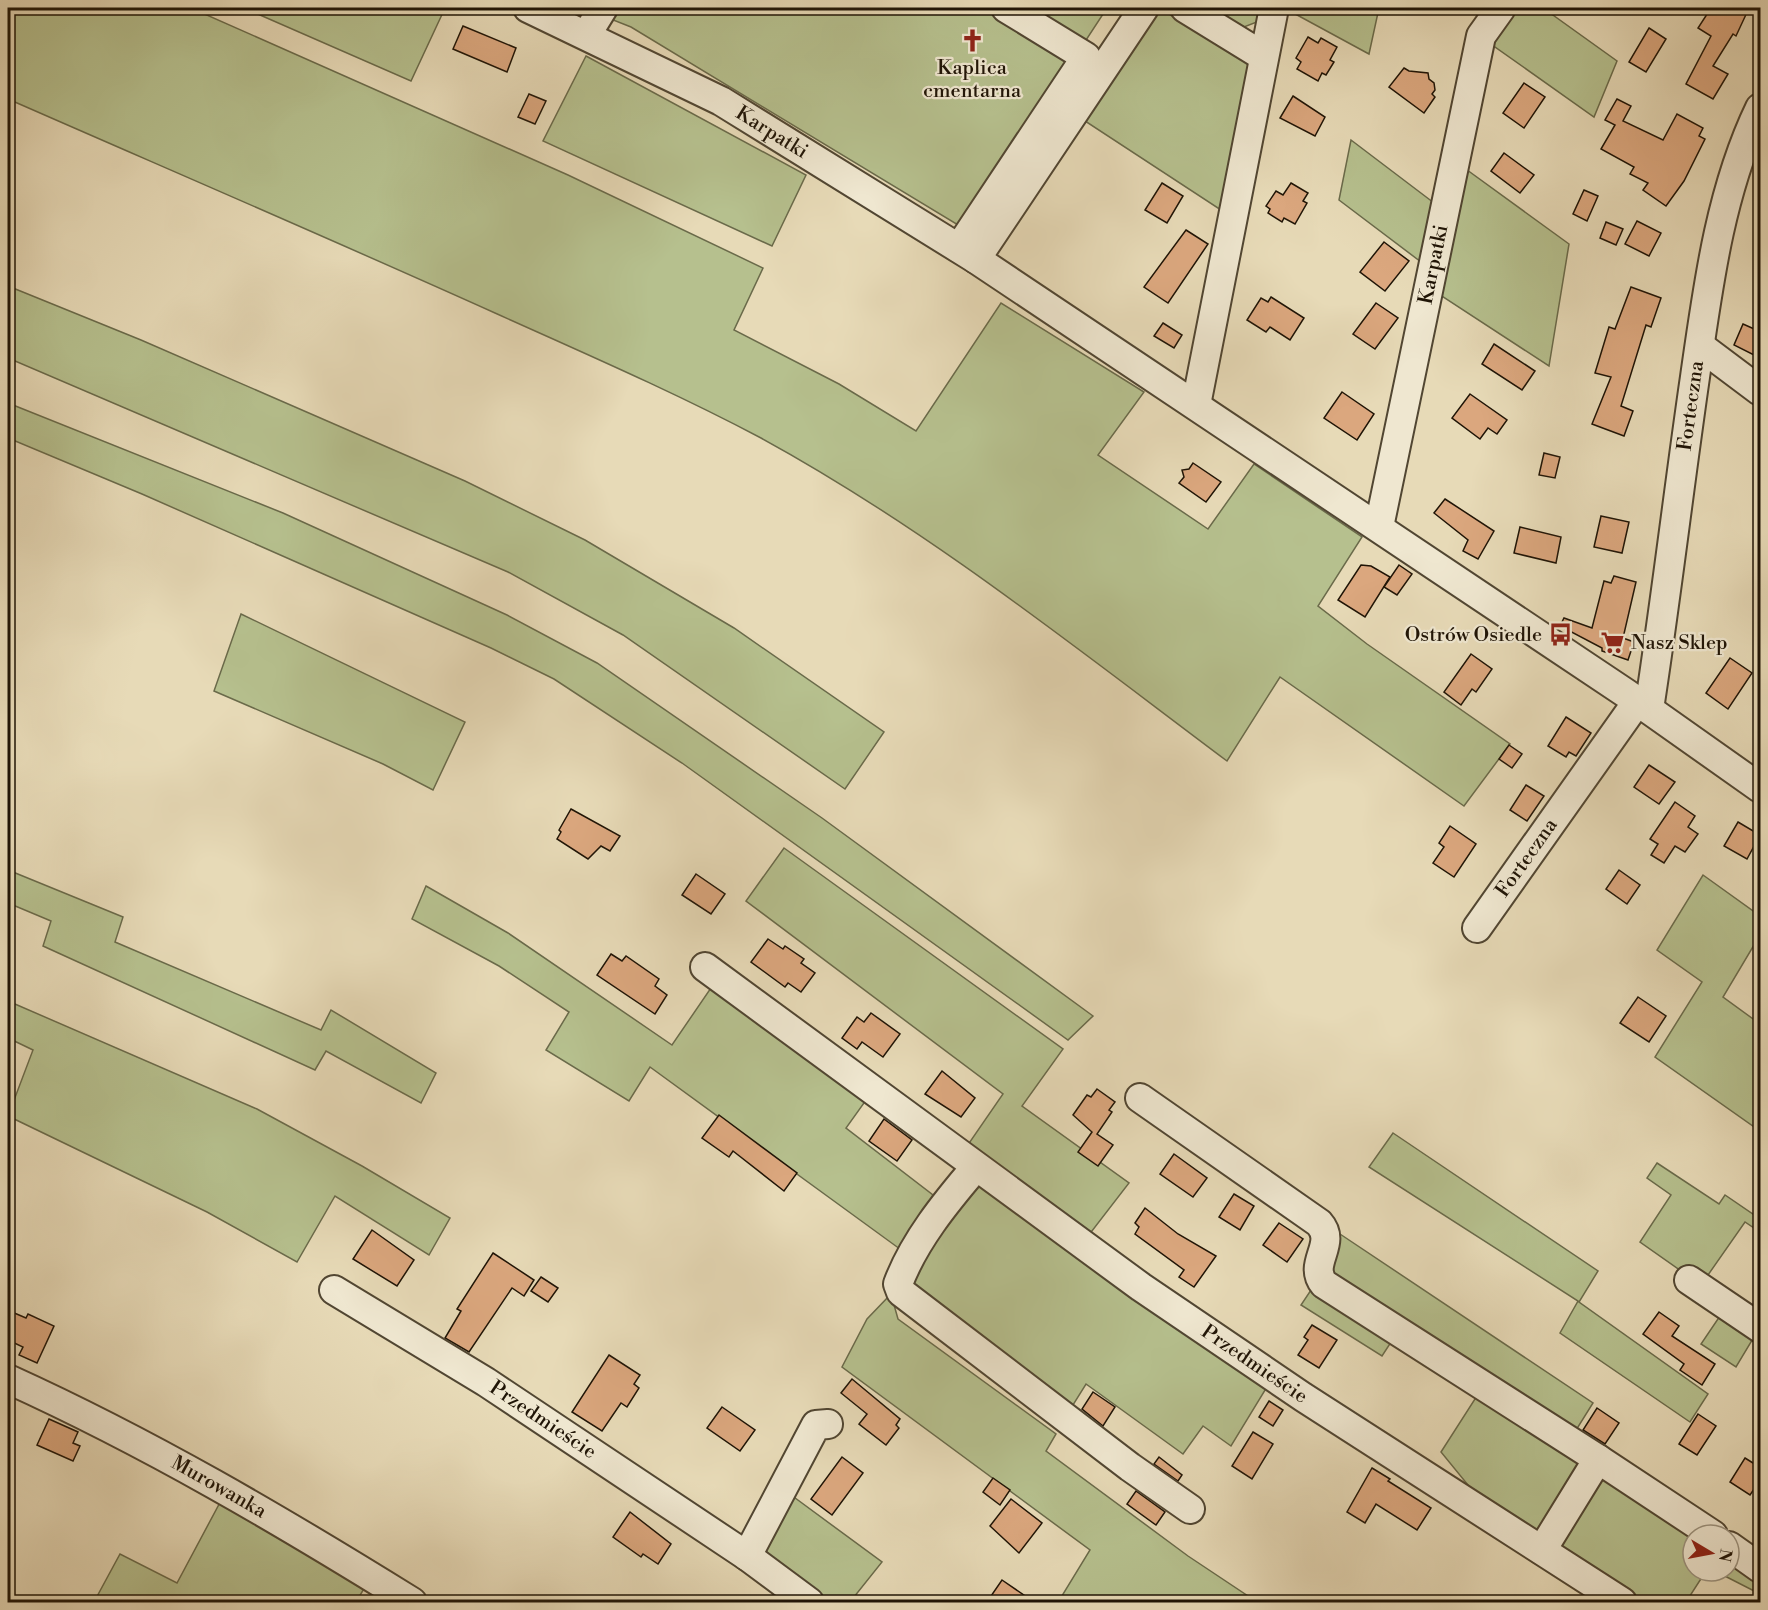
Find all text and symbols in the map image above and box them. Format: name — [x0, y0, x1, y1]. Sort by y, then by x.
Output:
church icon: Kaplica cmentarna — [959, 27, 985, 53]
place label: Kaplica cmentarna — [923, 56, 1022, 104]
street label: Karpatki — [731, 101, 813, 165]
street label: Karpatki — [1413, 222, 1454, 307]
street label: Forteczna — [1672, 358, 1710, 452]
bus stop icon: Ostrów Osiedle — [1547, 622, 1573, 648]
place label: Ostrów Osiedle — [1405, 623, 1542, 648]
supermarket icon: Nasz Sklep — [1600, 630, 1626, 656]
place label: Nasz Sklep — [1631, 631, 1728, 656]
street label: Forteczna — [1490, 813, 1564, 902]
street label: Przedmieście — [1196, 1319, 1312, 1409]
street label: Przedmieście — [485, 1375, 601, 1464]
street label: Murowanka — [167, 1450, 272, 1524]
north arrow — [1681, 1523, 1741, 1583]
text: N — [1714, 1547, 1736, 1564]

